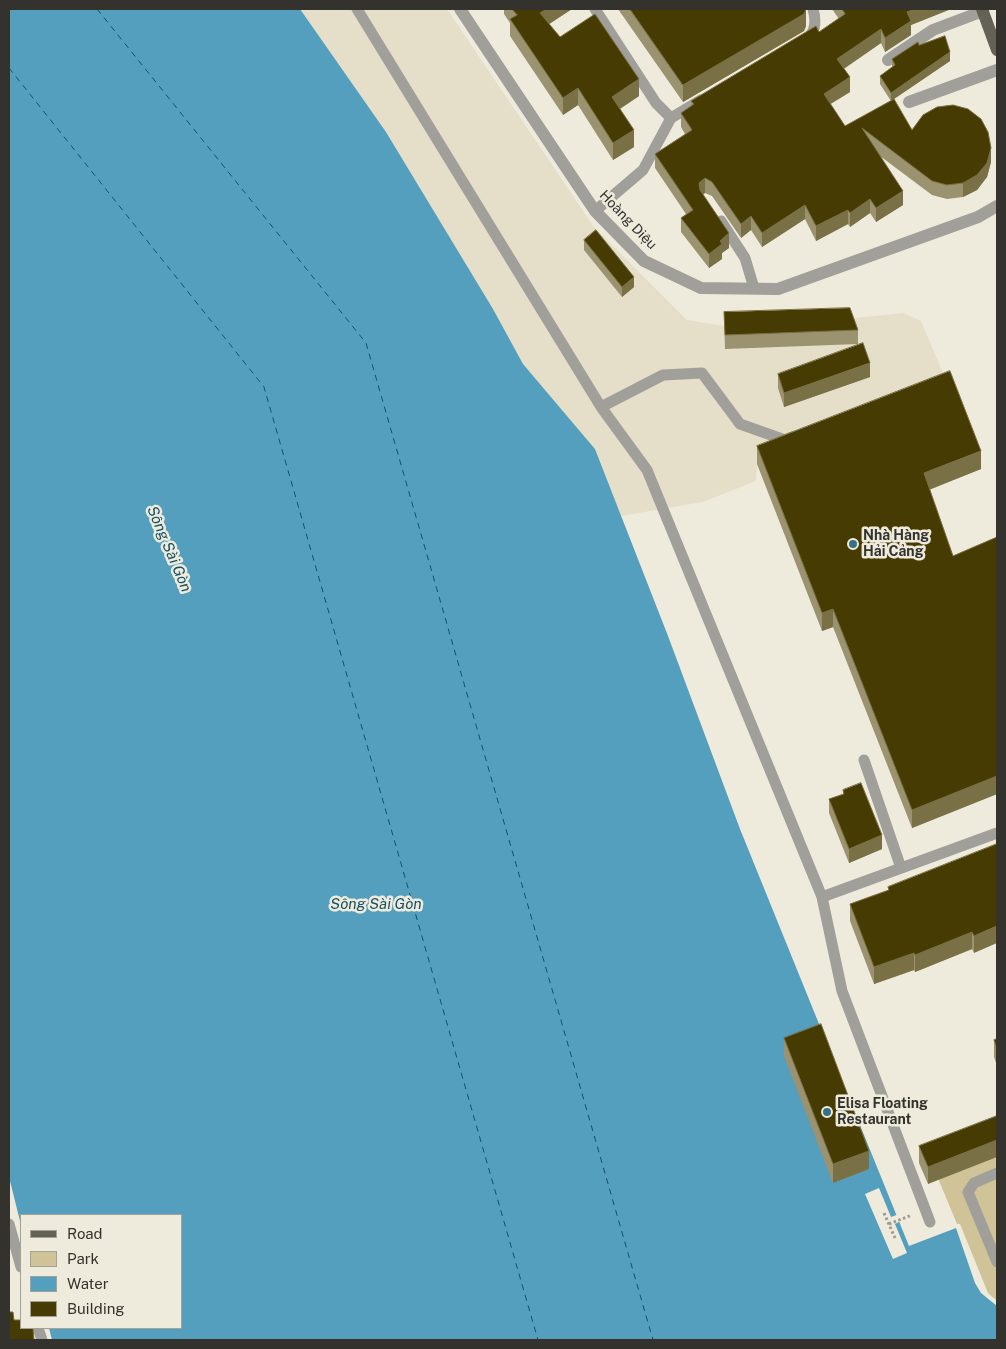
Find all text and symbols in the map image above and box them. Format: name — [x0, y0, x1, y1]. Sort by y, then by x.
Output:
street label: Hoàng Diệu — [596, 187, 660, 253]
water label: Sông Sài Gòn — [143, 503, 195, 595]
place label: Nhà Hàng Hải Cảng — [863, 528, 929, 560]
marker: Nhà Hàng Hải Cảng — [847, 538, 859, 550]
water label: Sông Sài Gòn — [330, 895, 422, 913]
place label: Elisa Floating Restaurant — [837, 1096, 928, 1128]
marker: Elisa Floating Restaurant — [821, 1106, 833, 1118]
legend — [20, 1214, 182, 1329]
text: Road — [67, 1225, 103, 1242]
text: Park — [67, 1250, 99, 1267]
text: Water — [67, 1275, 109, 1292]
text: Building — [67, 1300, 125, 1317]

